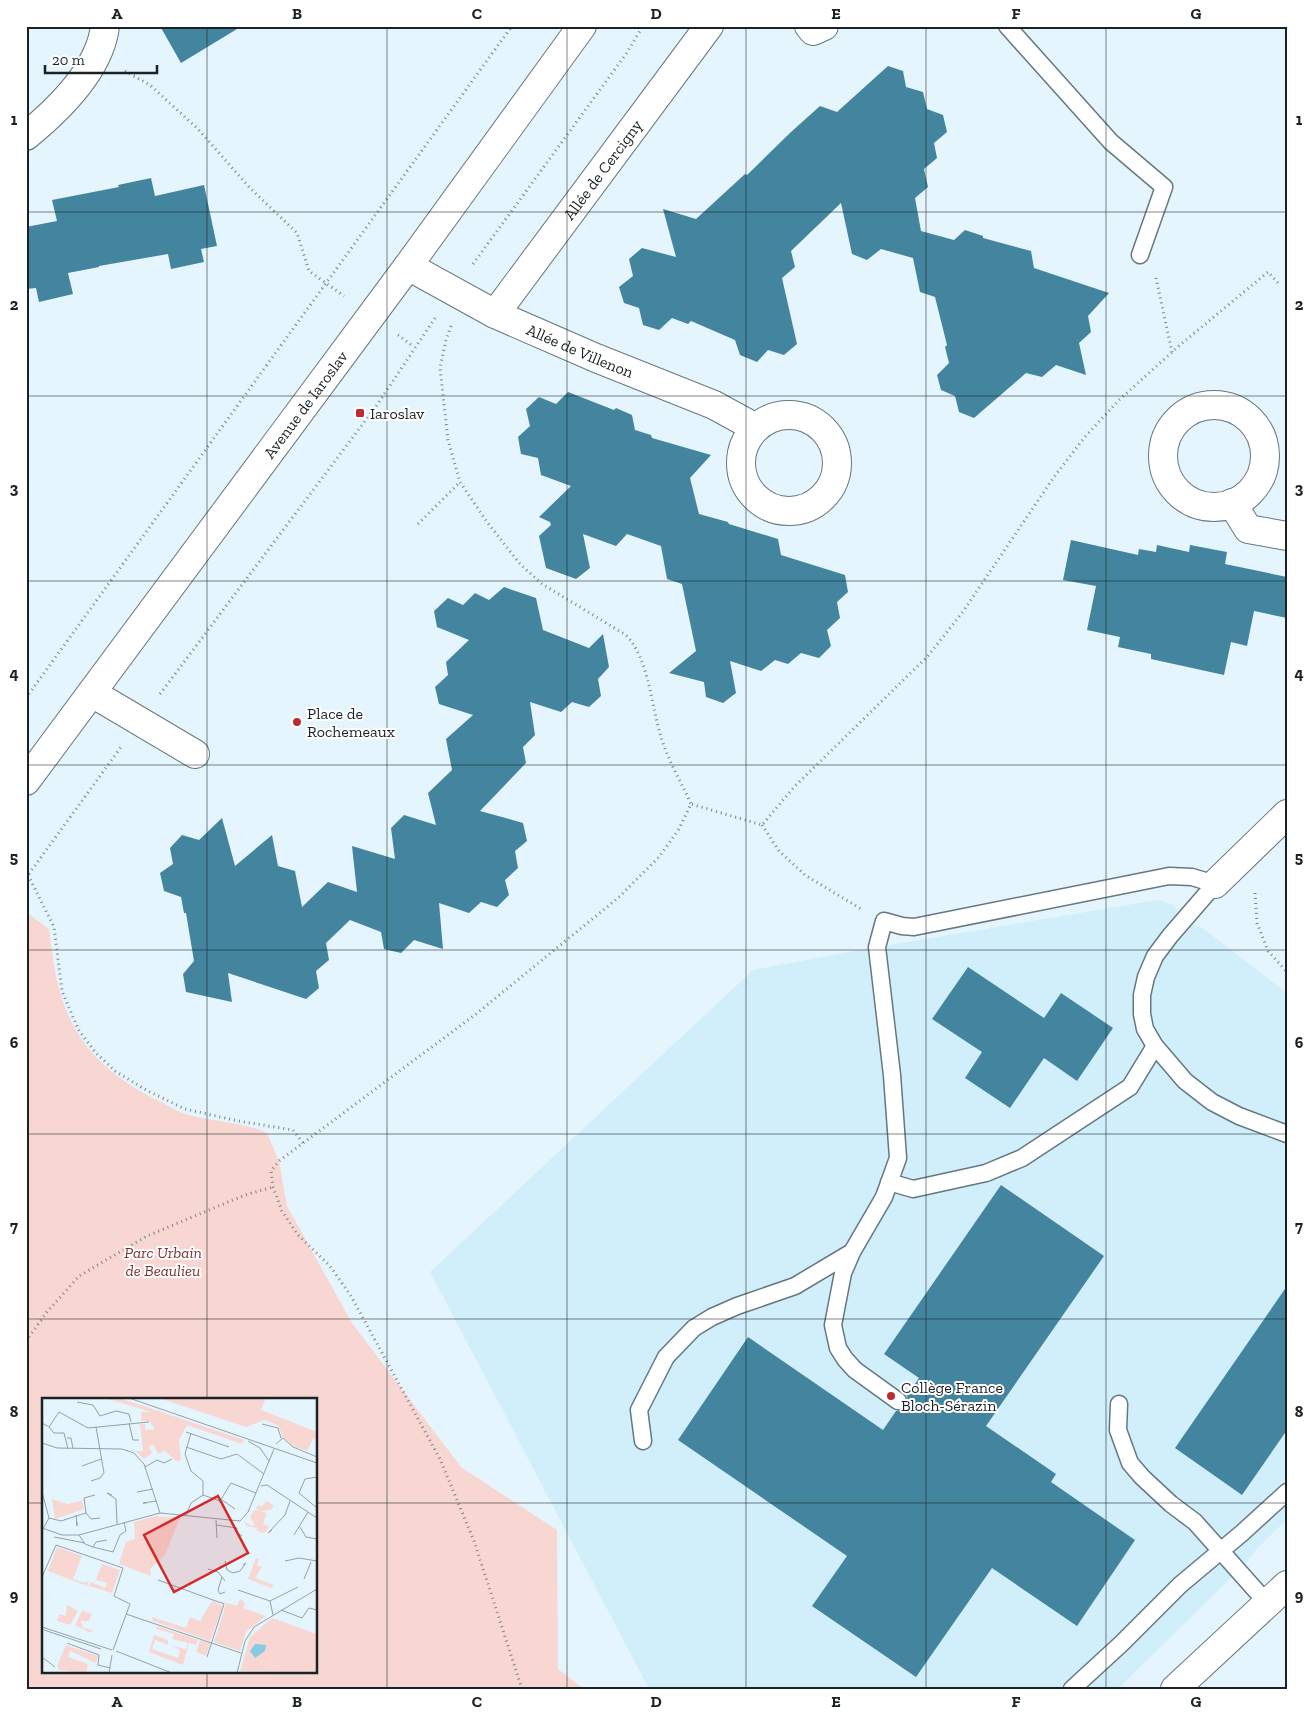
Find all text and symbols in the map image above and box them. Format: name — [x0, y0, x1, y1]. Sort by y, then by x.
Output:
text: A — [112, 4, 123, 23]
text: B — [292, 4, 302, 23]
text: C — [472, 4, 482, 23]
text: D — [650, 4, 662, 23]
text: E — [831, 4, 841, 23]
text: F — [1011, 4, 1021, 23]
text: G — [1191, 4, 1202, 23]
scale bar — [45, 42, 158, 74]
text: 20 m — [52, 51, 85, 69]
text: 1 — [11, 110, 18, 129]
text: 1 — [1296, 110, 1303, 129]
street label: Allée de Cercigny — [559, 115, 646, 223]
text: 2 — [10, 295, 19, 314]
text: 2 — [1295, 295, 1304, 314]
street label: Allée de Villenon — [524, 319, 637, 382]
street label: Avenue de Iaroslav — [259, 347, 351, 462]
place label: Iaroslav — [370, 404, 424, 423]
marker: Iaroslav — [354, 407, 366, 419]
text: 3 — [10, 479, 19, 498]
text: 3 — [1295, 479, 1304, 498]
text: 4 — [9, 664, 19, 683]
text: 4 — [1294, 664, 1304, 683]
place label: Place de Rochemeaux — [307, 704, 395, 741]
marker: Place de Rochemeaux — [291, 716, 303, 728]
text: 5 — [10, 848, 18, 867]
text: 5 — [1295, 848, 1303, 867]
text: 6 — [10, 1033, 19, 1052]
text: 6 — [1295, 1033, 1304, 1052]
text: 7 — [10, 1217, 18, 1236]
text: 7 — [1295, 1217, 1303, 1236]
park label: Parc Urbain de Beaulieu — [124, 1243, 202, 1280]
place label: Collège France Bloch-Sérazin — [901, 1378, 1003, 1415]
marker: Collège France Bloch-Sérazin — [885, 1390, 897, 1402]
inset map — [42, 1398, 318, 1672]
text: 8 — [10, 1402, 19, 1421]
text: 8 — [1295, 1402, 1304, 1421]
text: 9 — [10, 1586, 19, 1605]
text: 9 — [1295, 1586, 1304, 1605]
text: A — [112, 1692, 123, 1711]
text: B — [292, 1692, 302, 1711]
text: C — [472, 1692, 482, 1711]
text: D — [650, 1692, 662, 1711]
text: E — [831, 1692, 841, 1711]
text: F — [1011, 1692, 1021, 1711]
text: G — [1191, 1692, 1202, 1711]

